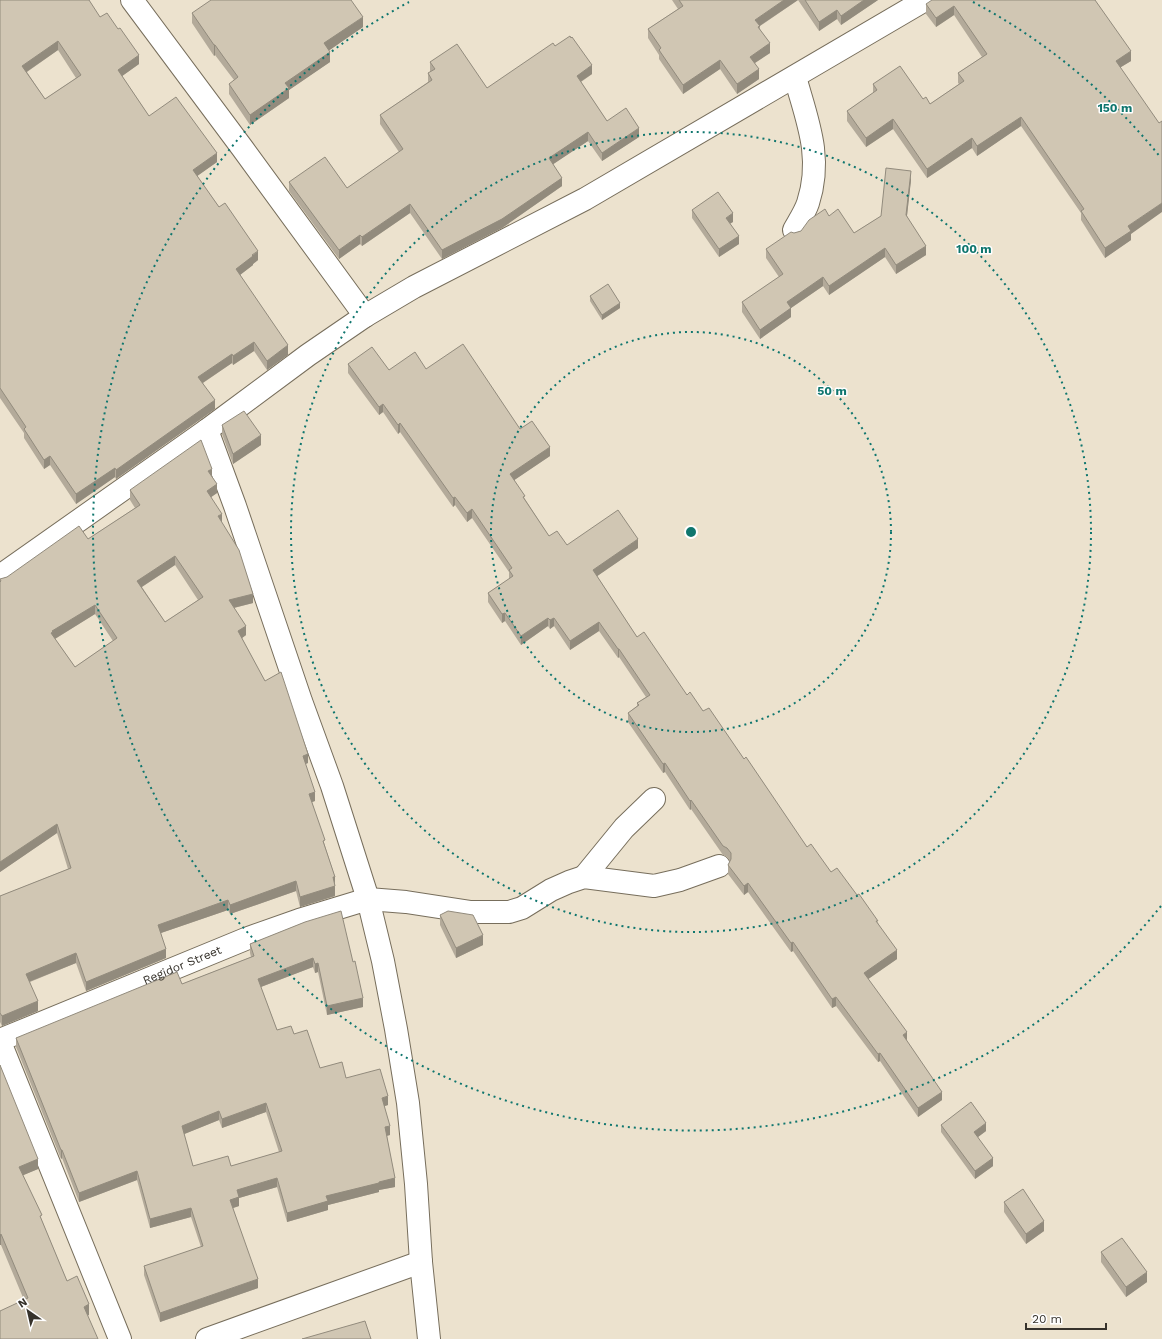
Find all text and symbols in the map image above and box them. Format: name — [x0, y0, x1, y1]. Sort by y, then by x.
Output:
text: 150 m — [1098, 101, 1132, 115]
text: 100 m — [956, 242, 992, 256]
text: 50 m — [817, 384, 847, 398]
centre of rings — [684, 525, 698, 539]
street label: Regidor Street — [141, 943, 224, 988]
north arrow — [8, 1291, 48, 1331]
text: N — [16, 1295, 30, 1311]
scale bar — [1026, 1305, 1106, 1331]
text: 20 m — [1032, 1312, 1062, 1326]

